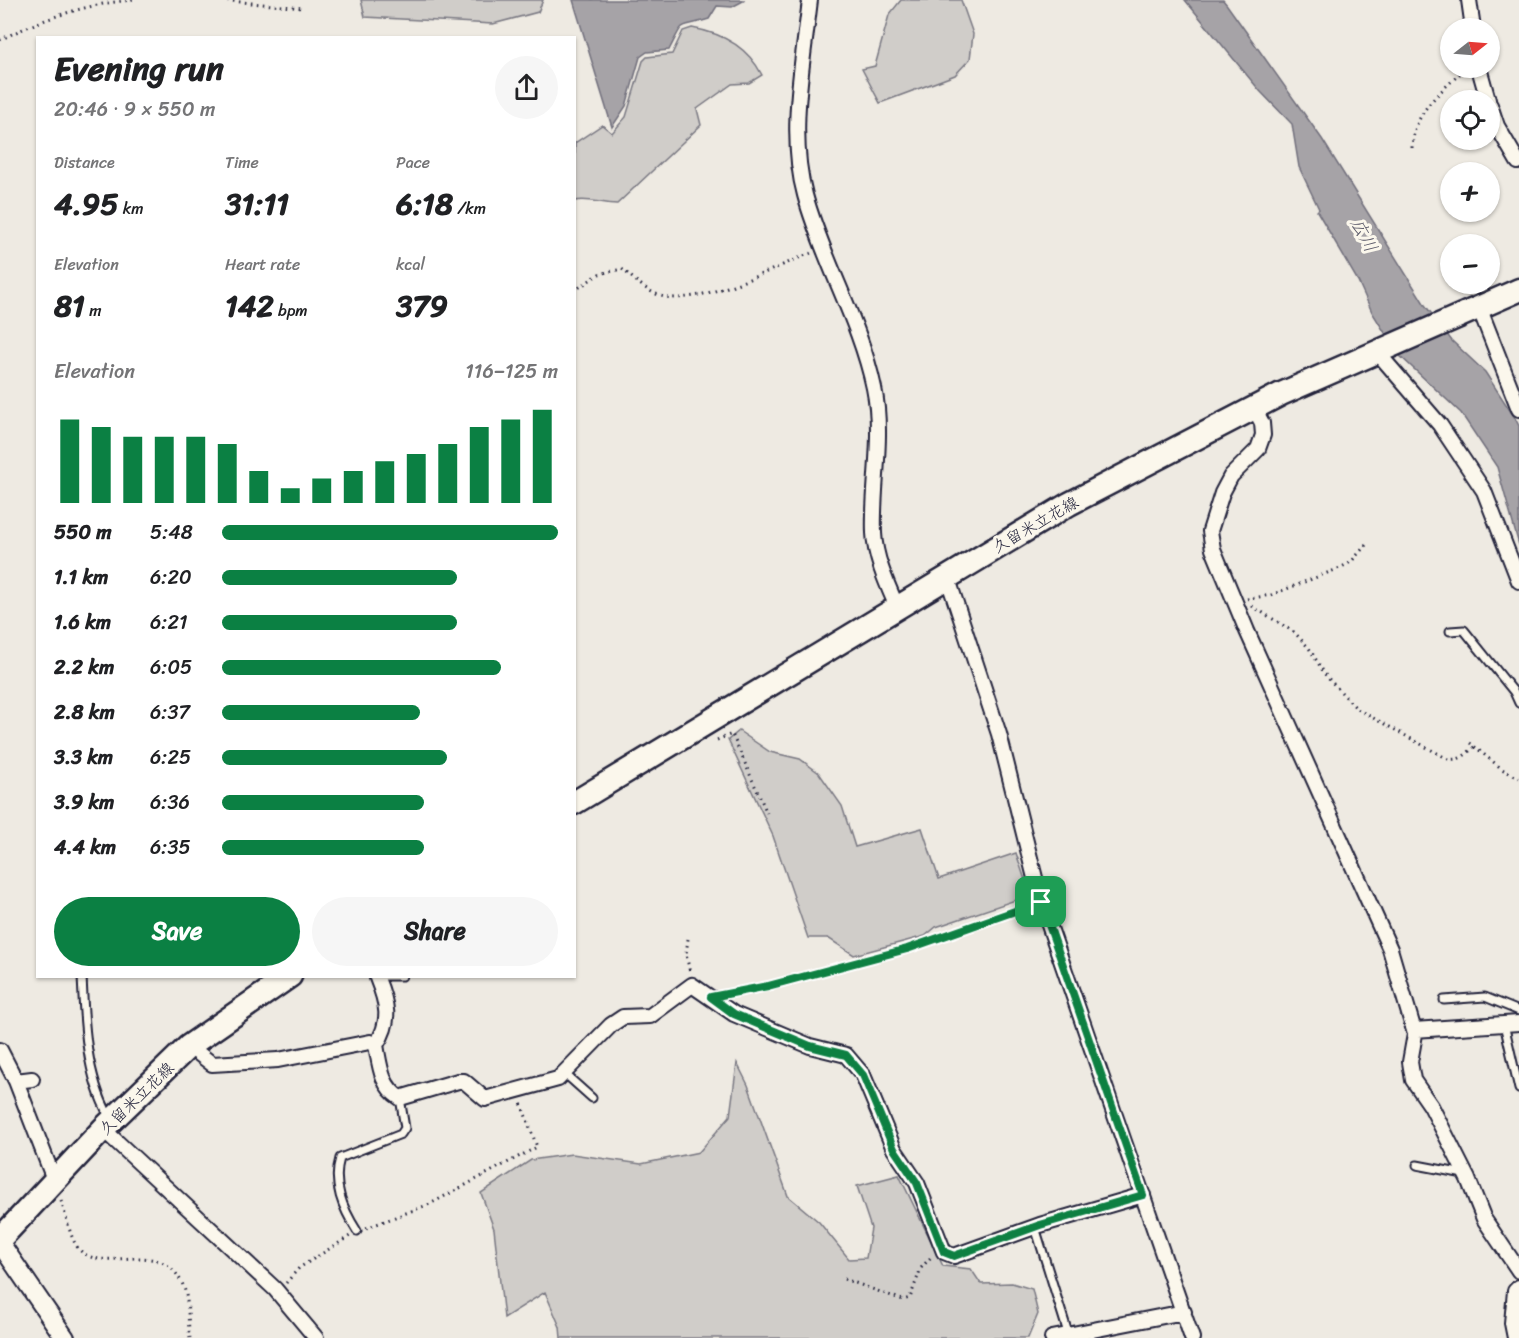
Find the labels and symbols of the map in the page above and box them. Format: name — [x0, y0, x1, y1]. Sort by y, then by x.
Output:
north arrow — [1440, 18, 1500, 78]
water label: 広川 — [1341, 212, 1387, 258]
street label: 久留米立花線 — [986, 488, 1084, 561]
pin — [1015, 876, 1066, 927]
street label: 久留米立花線 — [92, 1055, 181, 1142]

